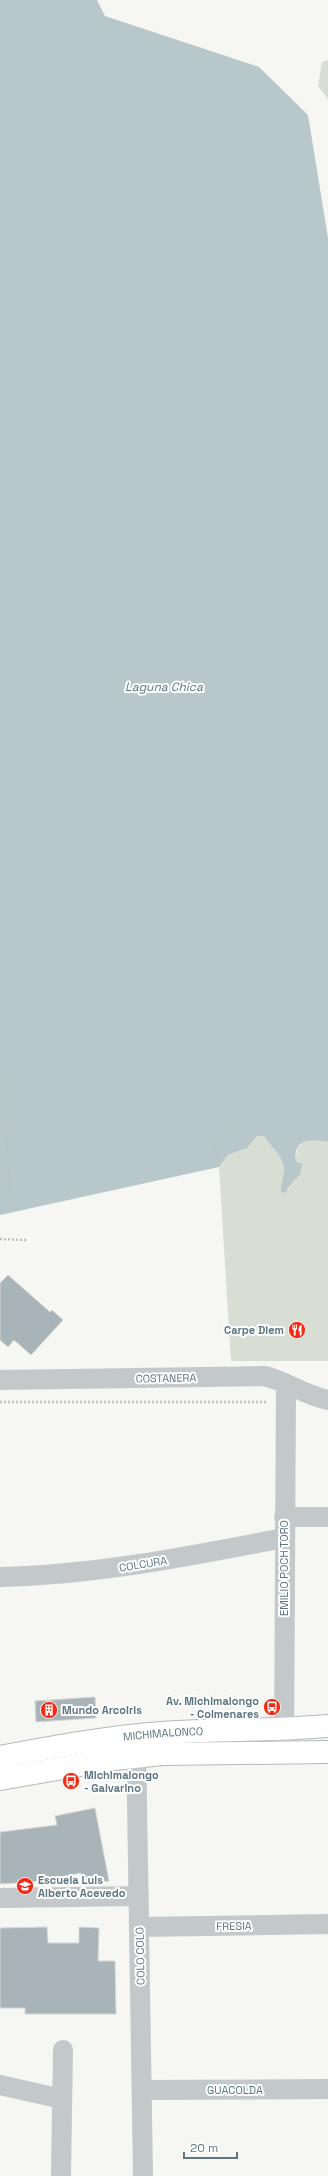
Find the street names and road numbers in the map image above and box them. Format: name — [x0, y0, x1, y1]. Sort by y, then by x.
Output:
street label: COSTANERA — [135, 1370, 197, 1386]
street label: EMILIO POCH TORO — [277, 1520, 291, 1616]
street label: COLCURA — [118, 1553, 168, 1575]
street label: MICHIMALONCO — [122, 1724, 204, 1744]
street label: FRESIA — [216, 1919, 252, 1933]
street label: COLO COLO — [132, 1927, 148, 1985]
street label: GUACOLDA — [207, 2083, 263, 2097]

